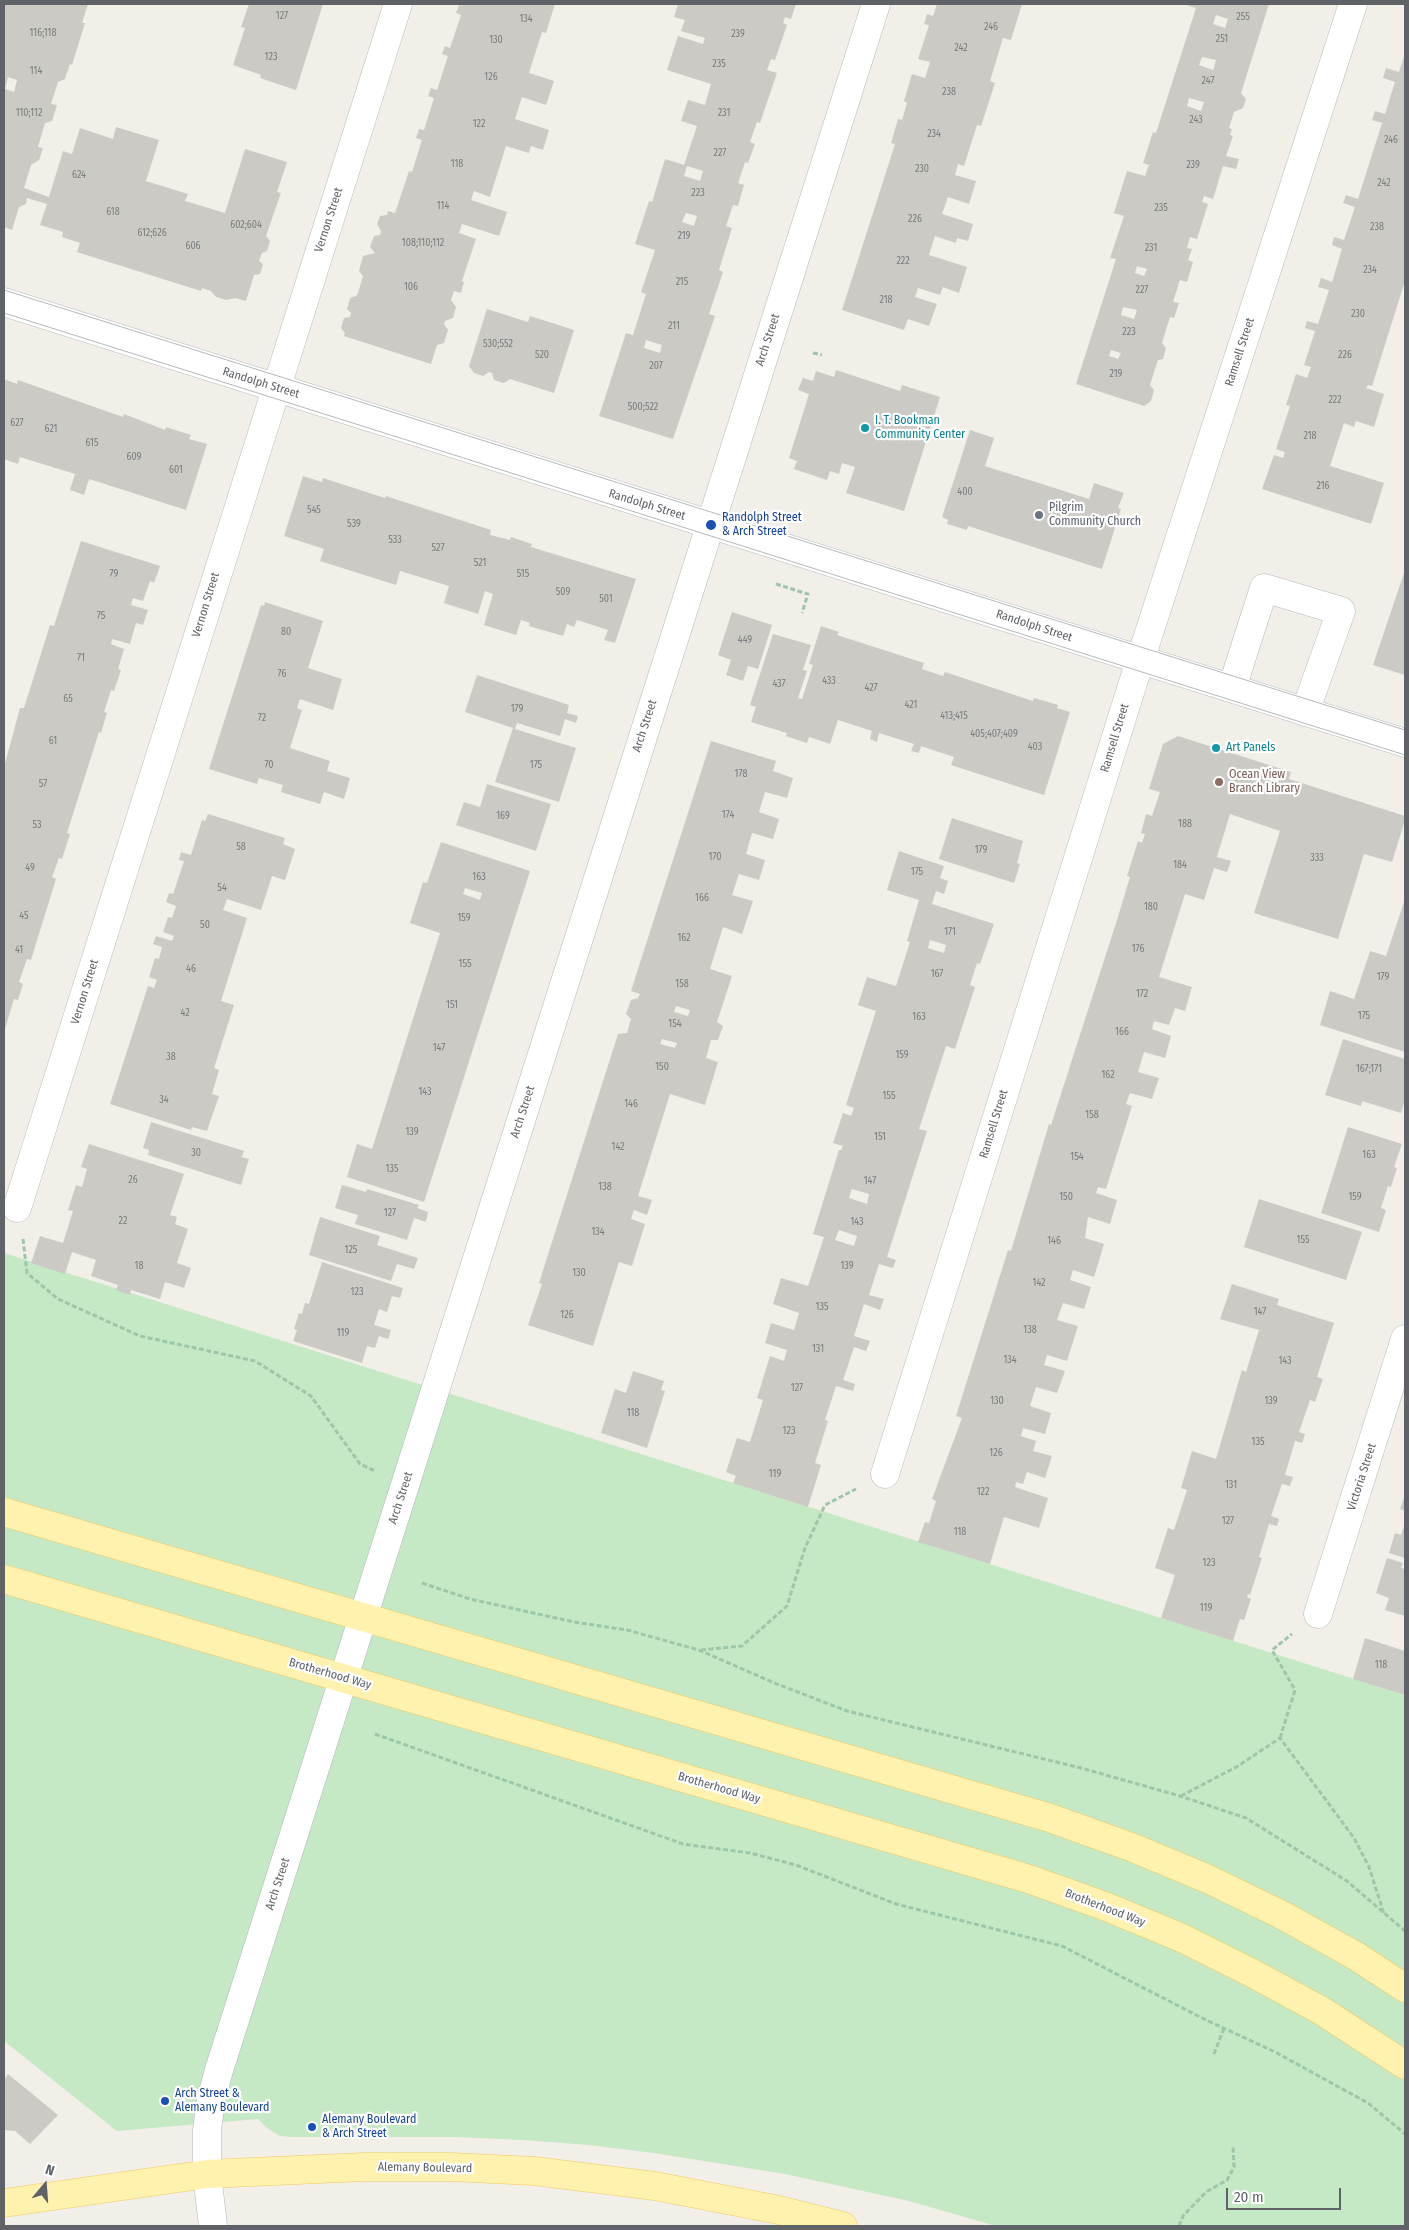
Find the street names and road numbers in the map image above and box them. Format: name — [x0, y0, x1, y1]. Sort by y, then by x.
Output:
street label: Vernon Street — [312, 186, 346, 254]
street label: Arch Street — [753, 312, 783, 368]
street label: Ramsell Street — [1222, 316, 1258, 388]
street label: Randolph Street — [221, 364, 301, 402]
street label: Randolph Street — [607, 486, 687, 524]
street label: Vernon Street — [189, 571, 223, 639]
street label: Randolph Street — [994, 607, 1074, 645]
street label: Arch Street — [630, 698, 660, 754]
street label: Ramsell Street — [1098, 702, 1132, 774]
street label: Vernon Street — [68, 958, 102, 1026]
street label: Arch Street — [508, 1084, 538, 1140]
street label: Ramsell Street — [977, 1088, 1011, 1160]
street label: Victoria Street — [1344, 1442, 1380, 1512]
street label: Arch Street — [386, 1470, 416, 1526]
street label: Brotherhood Way — [287, 1655, 373, 1693]
street label: Brotherhood Way — [676, 1769, 762, 1807]
street label: Arch Street — [263, 1856, 293, 1912]
street label: Brotherhood Way — [1063, 1886, 1147, 1930]
street label: Alemany Boulevard — [378, 2160, 472, 2176]

